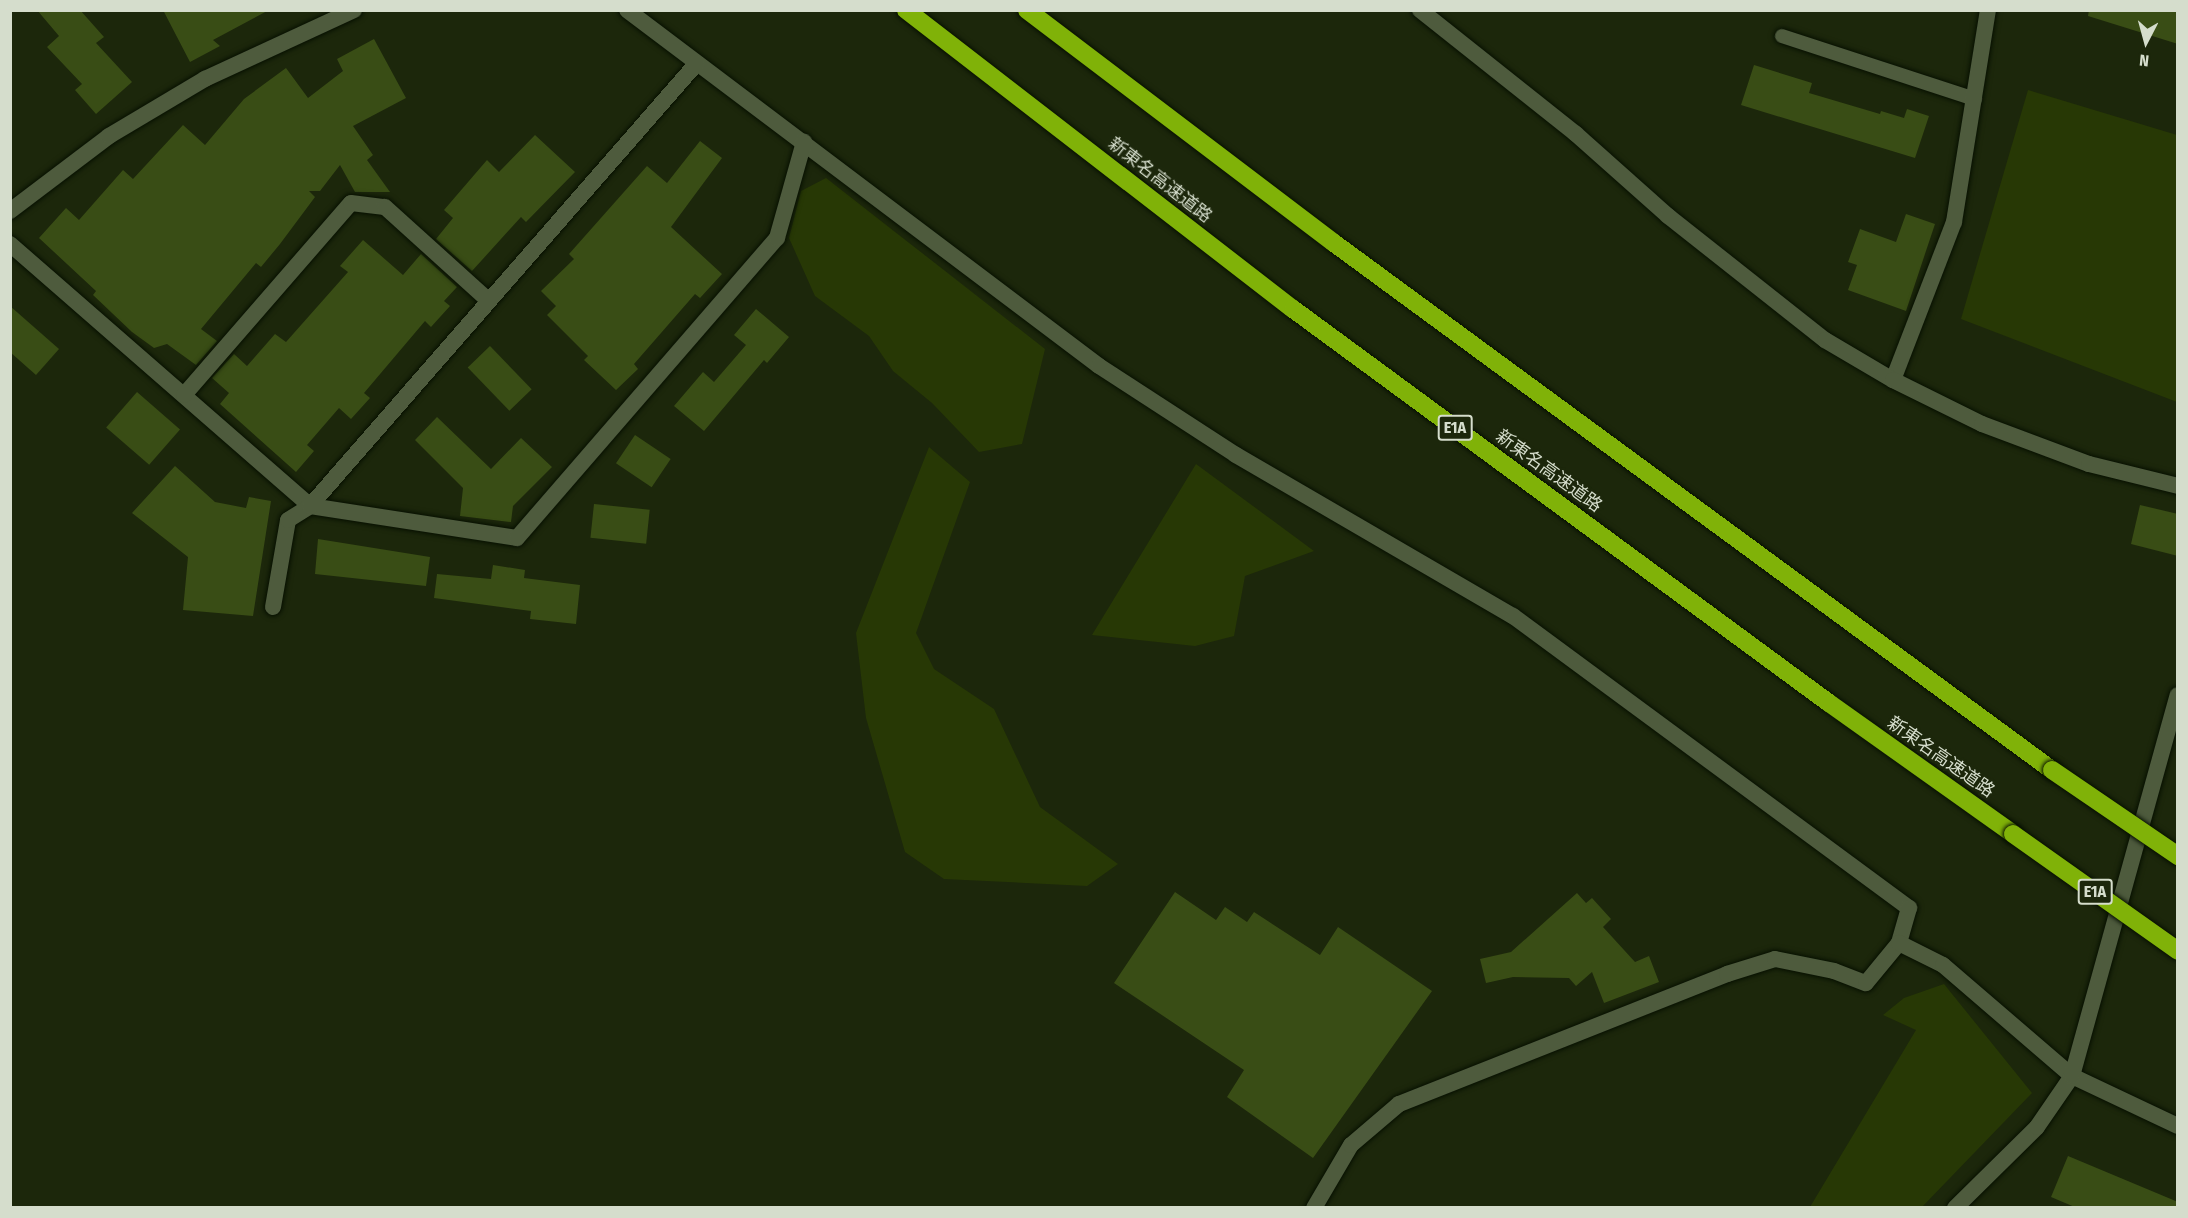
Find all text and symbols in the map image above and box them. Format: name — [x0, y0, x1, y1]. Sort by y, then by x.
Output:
north arrow — [2116, 12, 2176, 72]
text: N — [2138, 50, 2150, 70]
street label: 新東名高速道路 — [1104, 133, 1216, 227]
road number: E1A — [1437, 415, 1473, 441]
street label: 新東名高速道路 — [1492, 425, 1606, 517]
street label: 新東名高速道路 — [1883, 712, 1999, 802]
road number: E1A — [2077, 879, 2113, 905]

